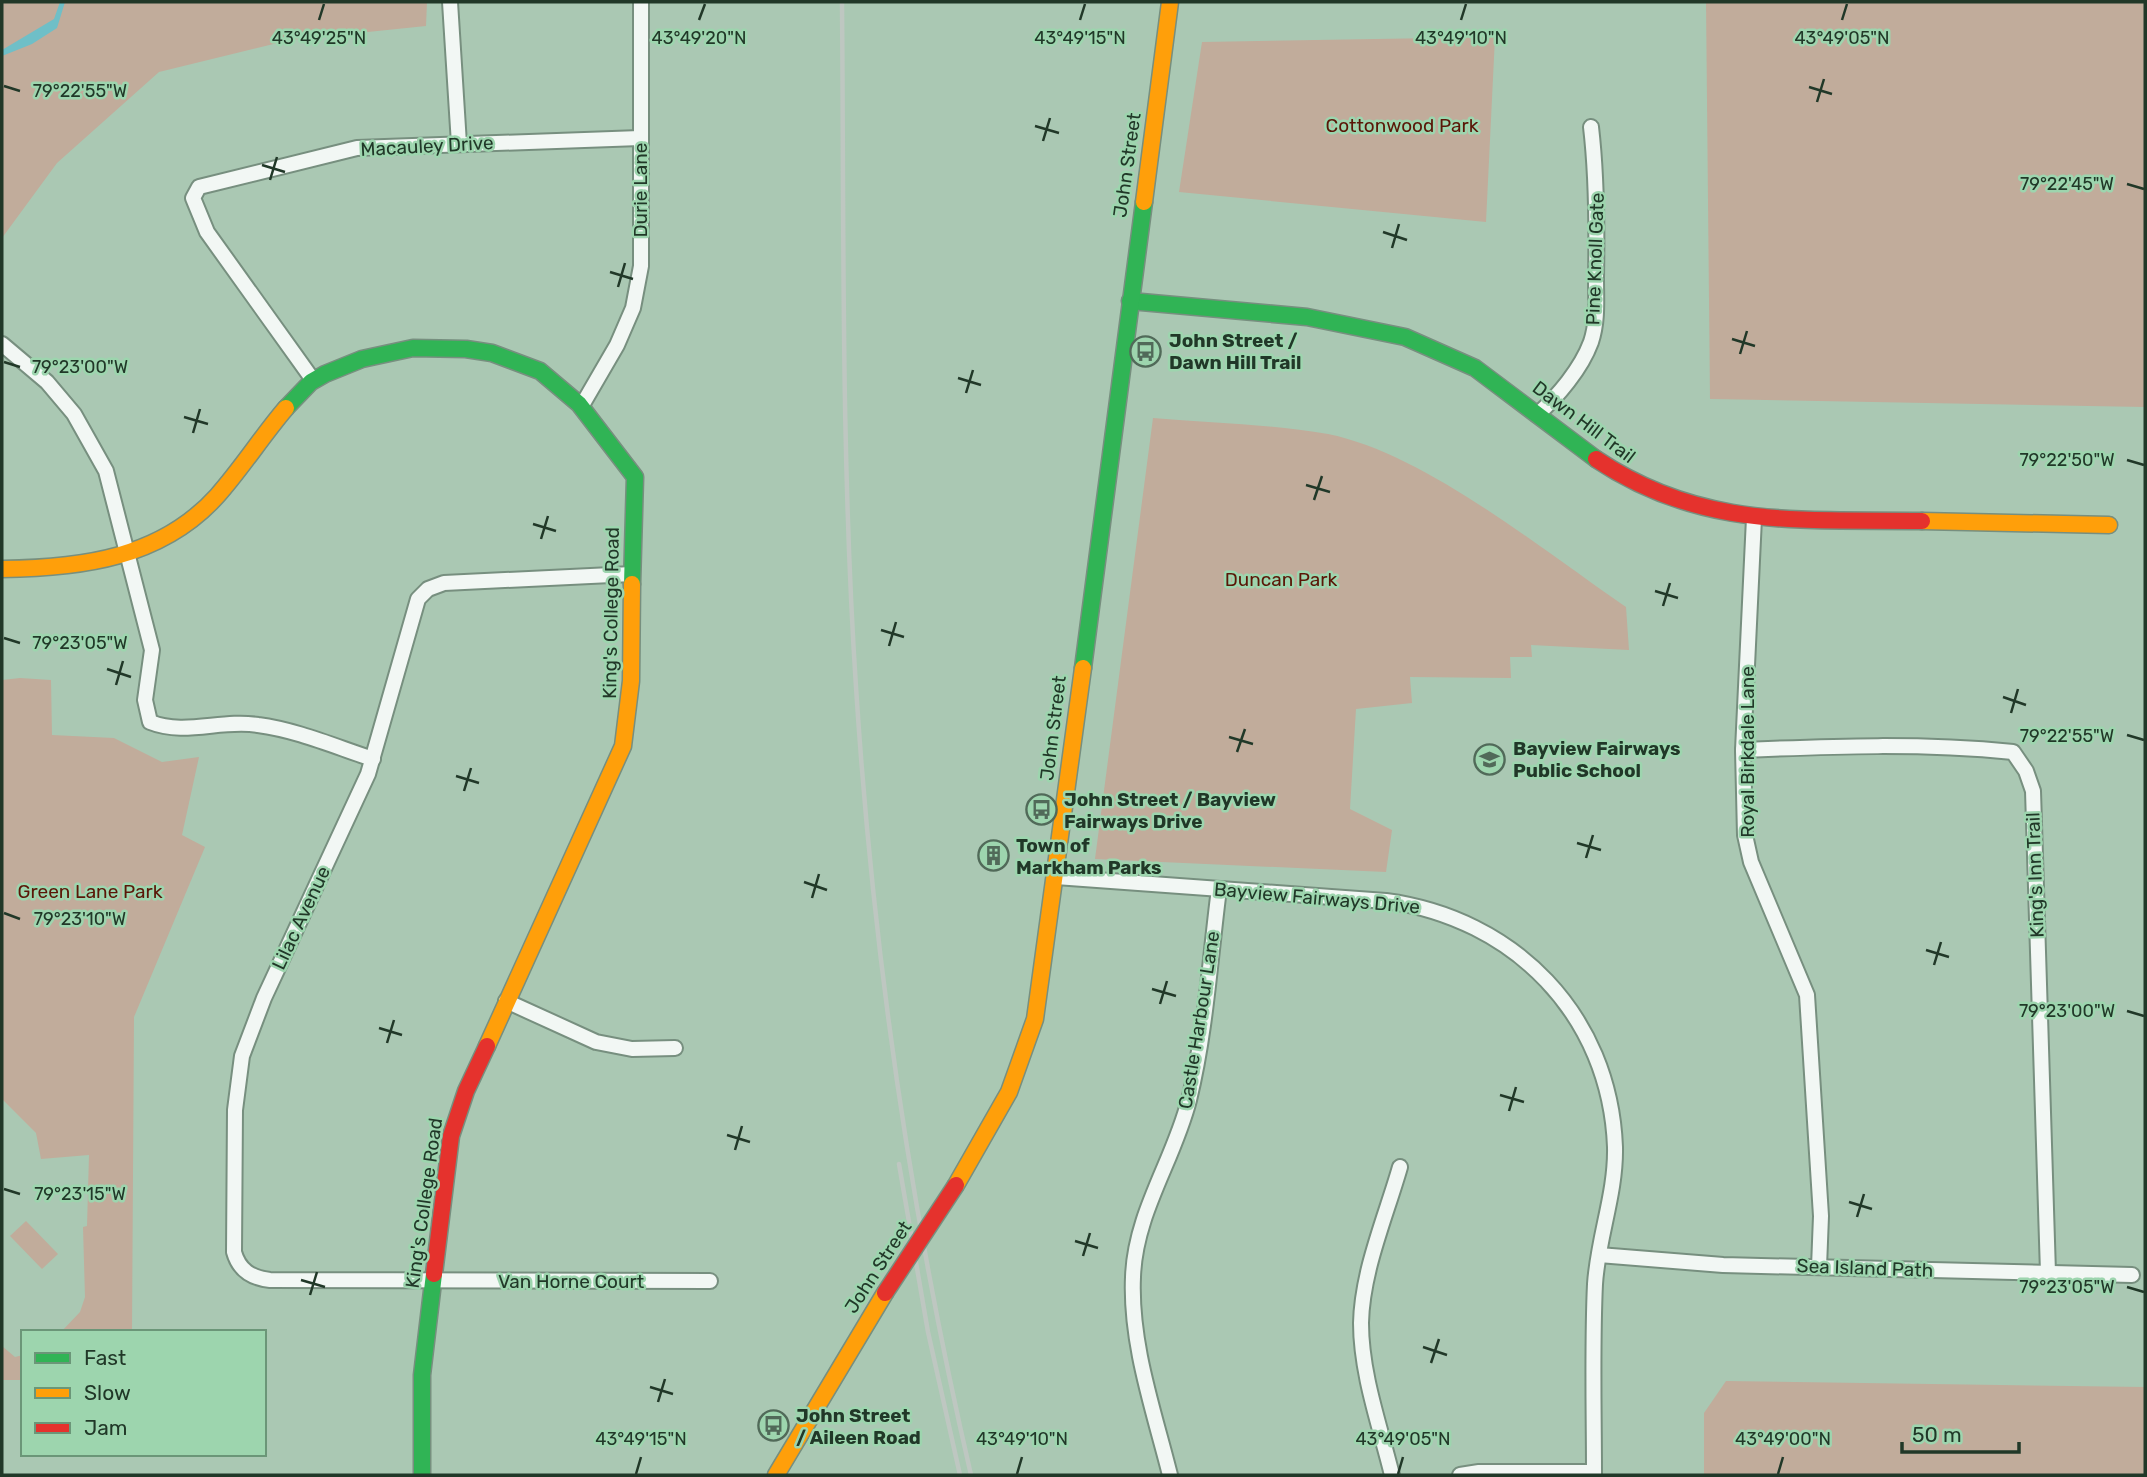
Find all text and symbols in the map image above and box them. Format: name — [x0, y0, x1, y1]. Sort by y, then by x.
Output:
text: 43°49'25"N — [272, 27, 366, 49]
text: 43°49'20"N — [651, 27, 747, 49]
text: 43°49'15"N — [1034, 27, 1126, 49]
text: 43°49'10"N — [1415, 27, 1507, 49]
text: 43°49'05"N — [1794, 27, 1890, 49]
text: 79°22'55"W — [33, 80, 127, 102]
street label: John Street — [1108, 111, 1146, 219]
park label: Cottonwood Park — [1326, 114, 1479, 137]
street label: Macauley Drive — [360, 131, 494, 161]
street label: Durie Lane — [629, 143, 652, 237]
text: 79°22'45"W — [2020, 173, 2114, 195]
street label: Pine Knoll Gate — [1581, 192, 1609, 326]
place label: John Street / Dawn Hill Trail — [1169, 329, 1301, 374]
bus stop icon: John Street / Dawn Hill Trail — [1129, 334, 1163, 368]
text: 79°23'00"W — [32, 356, 128, 378]
street label: Dawn Hill Trail — [1528, 376, 1640, 468]
text: 79°22'50"W — [2019, 449, 2115, 471]
street label: King's College Road — [598, 527, 624, 699]
park label: Duncan Park — [1225, 568, 1338, 591]
text: 79°23'05"W — [32, 632, 128, 654]
street label: Royal Birkdale Lane — [1736, 666, 1759, 838]
street label: John Street — [1035, 674, 1071, 782]
text: 79°22'55"W — [2020, 725, 2114, 747]
place label: Bayview Fairways Public School — [1513, 737, 1681, 782]
school or university icon: Bayview Fairways Public School — [1473, 742, 1507, 776]
place label: John Street / Bayview Fairways Drive — [1064, 788, 1276, 833]
bus stop icon: John Street / Bayview Fairways Drive — [1024, 793, 1058, 827]
street label: King's Inn Trail — [2021, 812, 2049, 938]
place label: Town of Markham Parks — [1016, 834, 1162, 879]
building icon: Town of Markham Parks — [976, 839, 1010, 873]
street label: Lilac Avenue — [267, 863, 335, 973]
street label: Bayview Fairways Drive — [1213, 878, 1421, 918]
park label: Green Lane Park — [18, 880, 163, 903]
text: 79°23'10"W — [34, 908, 126, 930]
street label: Castle Harbour Lane — [1174, 929, 1224, 1111]
text: 79°23'00"W — [2019, 1000, 2115, 1022]
street label: King's College Road — [401, 1116, 447, 1290]
text: 79°23'15"W — [34, 1183, 126, 1205]
street label: John Street — [840, 1216, 917, 1318]
street label: Sea Island Path — [1796, 1254, 1934, 1282]
street label: Van Horne Court — [498, 1270, 645, 1293]
text: 79°23'05"W — [2019, 1276, 2115, 1298]
legend — [21, 1330, 266, 1456]
text: Fast — [84, 1345, 126, 1370]
text: Slow — [84, 1380, 131, 1405]
place label: John Street / Aileen Road — [796, 1404, 921, 1449]
bus stop icon: John Street / Aileen Road — [756, 1409, 790, 1443]
scale bar — [1902, 1410, 2019, 1454]
text: Jam — [84, 1415, 128, 1440]
text: 50 m — [1912, 1422, 1962, 1447]
text: 43°49'15"N — [595, 1428, 687, 1450]
text: 43°49'10"N — [976, 1428, 1068, 1450]
text: 43°49'05"N — [1355, 1428, 1451, 1450]
text: 43°49'00"N — [1735, 1428, 1831, 1450]

